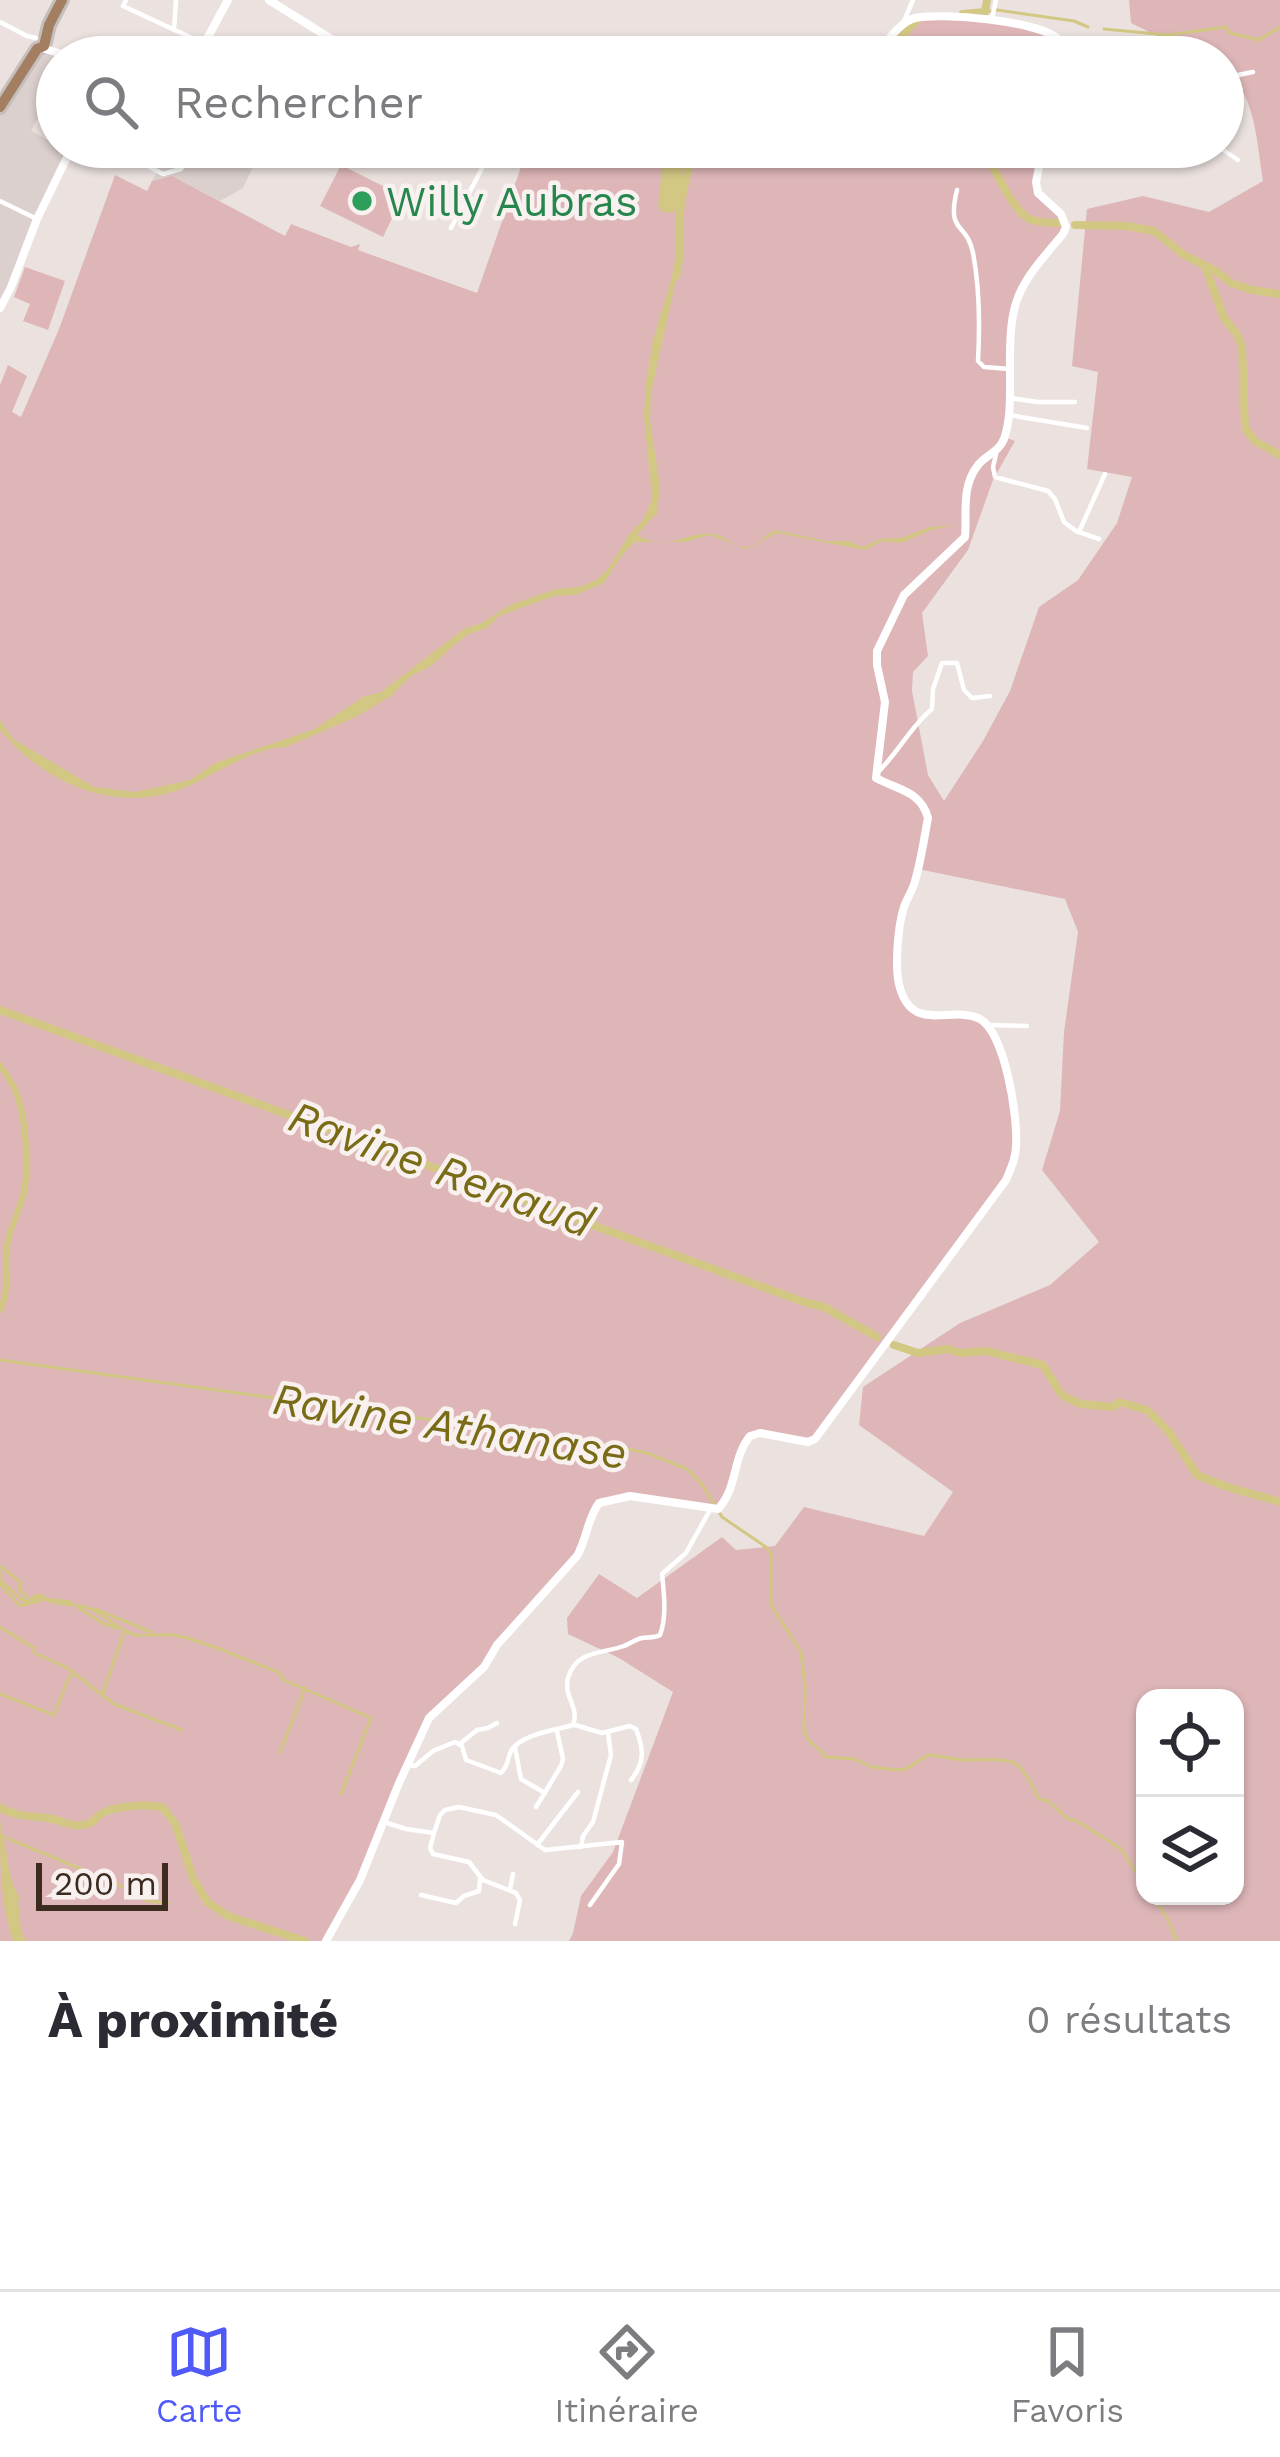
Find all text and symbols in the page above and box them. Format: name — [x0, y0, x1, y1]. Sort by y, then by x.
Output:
search box — [36, 36, 1244, 168]
icon: search — [78, 69, 144, 135]
text: Rechercher — [174, 76, 423, 129]
place label: Willy Aubras — [386, 177, 638, 226]
marker: Willy Aubras — [349, 188, 375, 214]
water label: Ravine Renaud — [282, 1089, 602, 1249]
water label: Ravine Athanase — [269, 1372, 631, 1480]
map controls — [1136, 1689, 1244, 1905]
button: locate — [1136, 1689, 1244, 1797]
button: layers — [1136, 1797, 1244, 1905]
scale bar — [36, 1857, 168, 1910]
text: 200 m — [54, 1864, 157, 1903]
text: À proximité — [48, 1990, 338, 2049]
text: 0 résultats — [1026, 1997, 1232, 2042]
tab: Carte — [156, 2319, 243, 2430]
tab: Itinéraire — [555, 2319, 699, 2430]
tab: Favoris — [1011, 2319, 1124, 2430]

